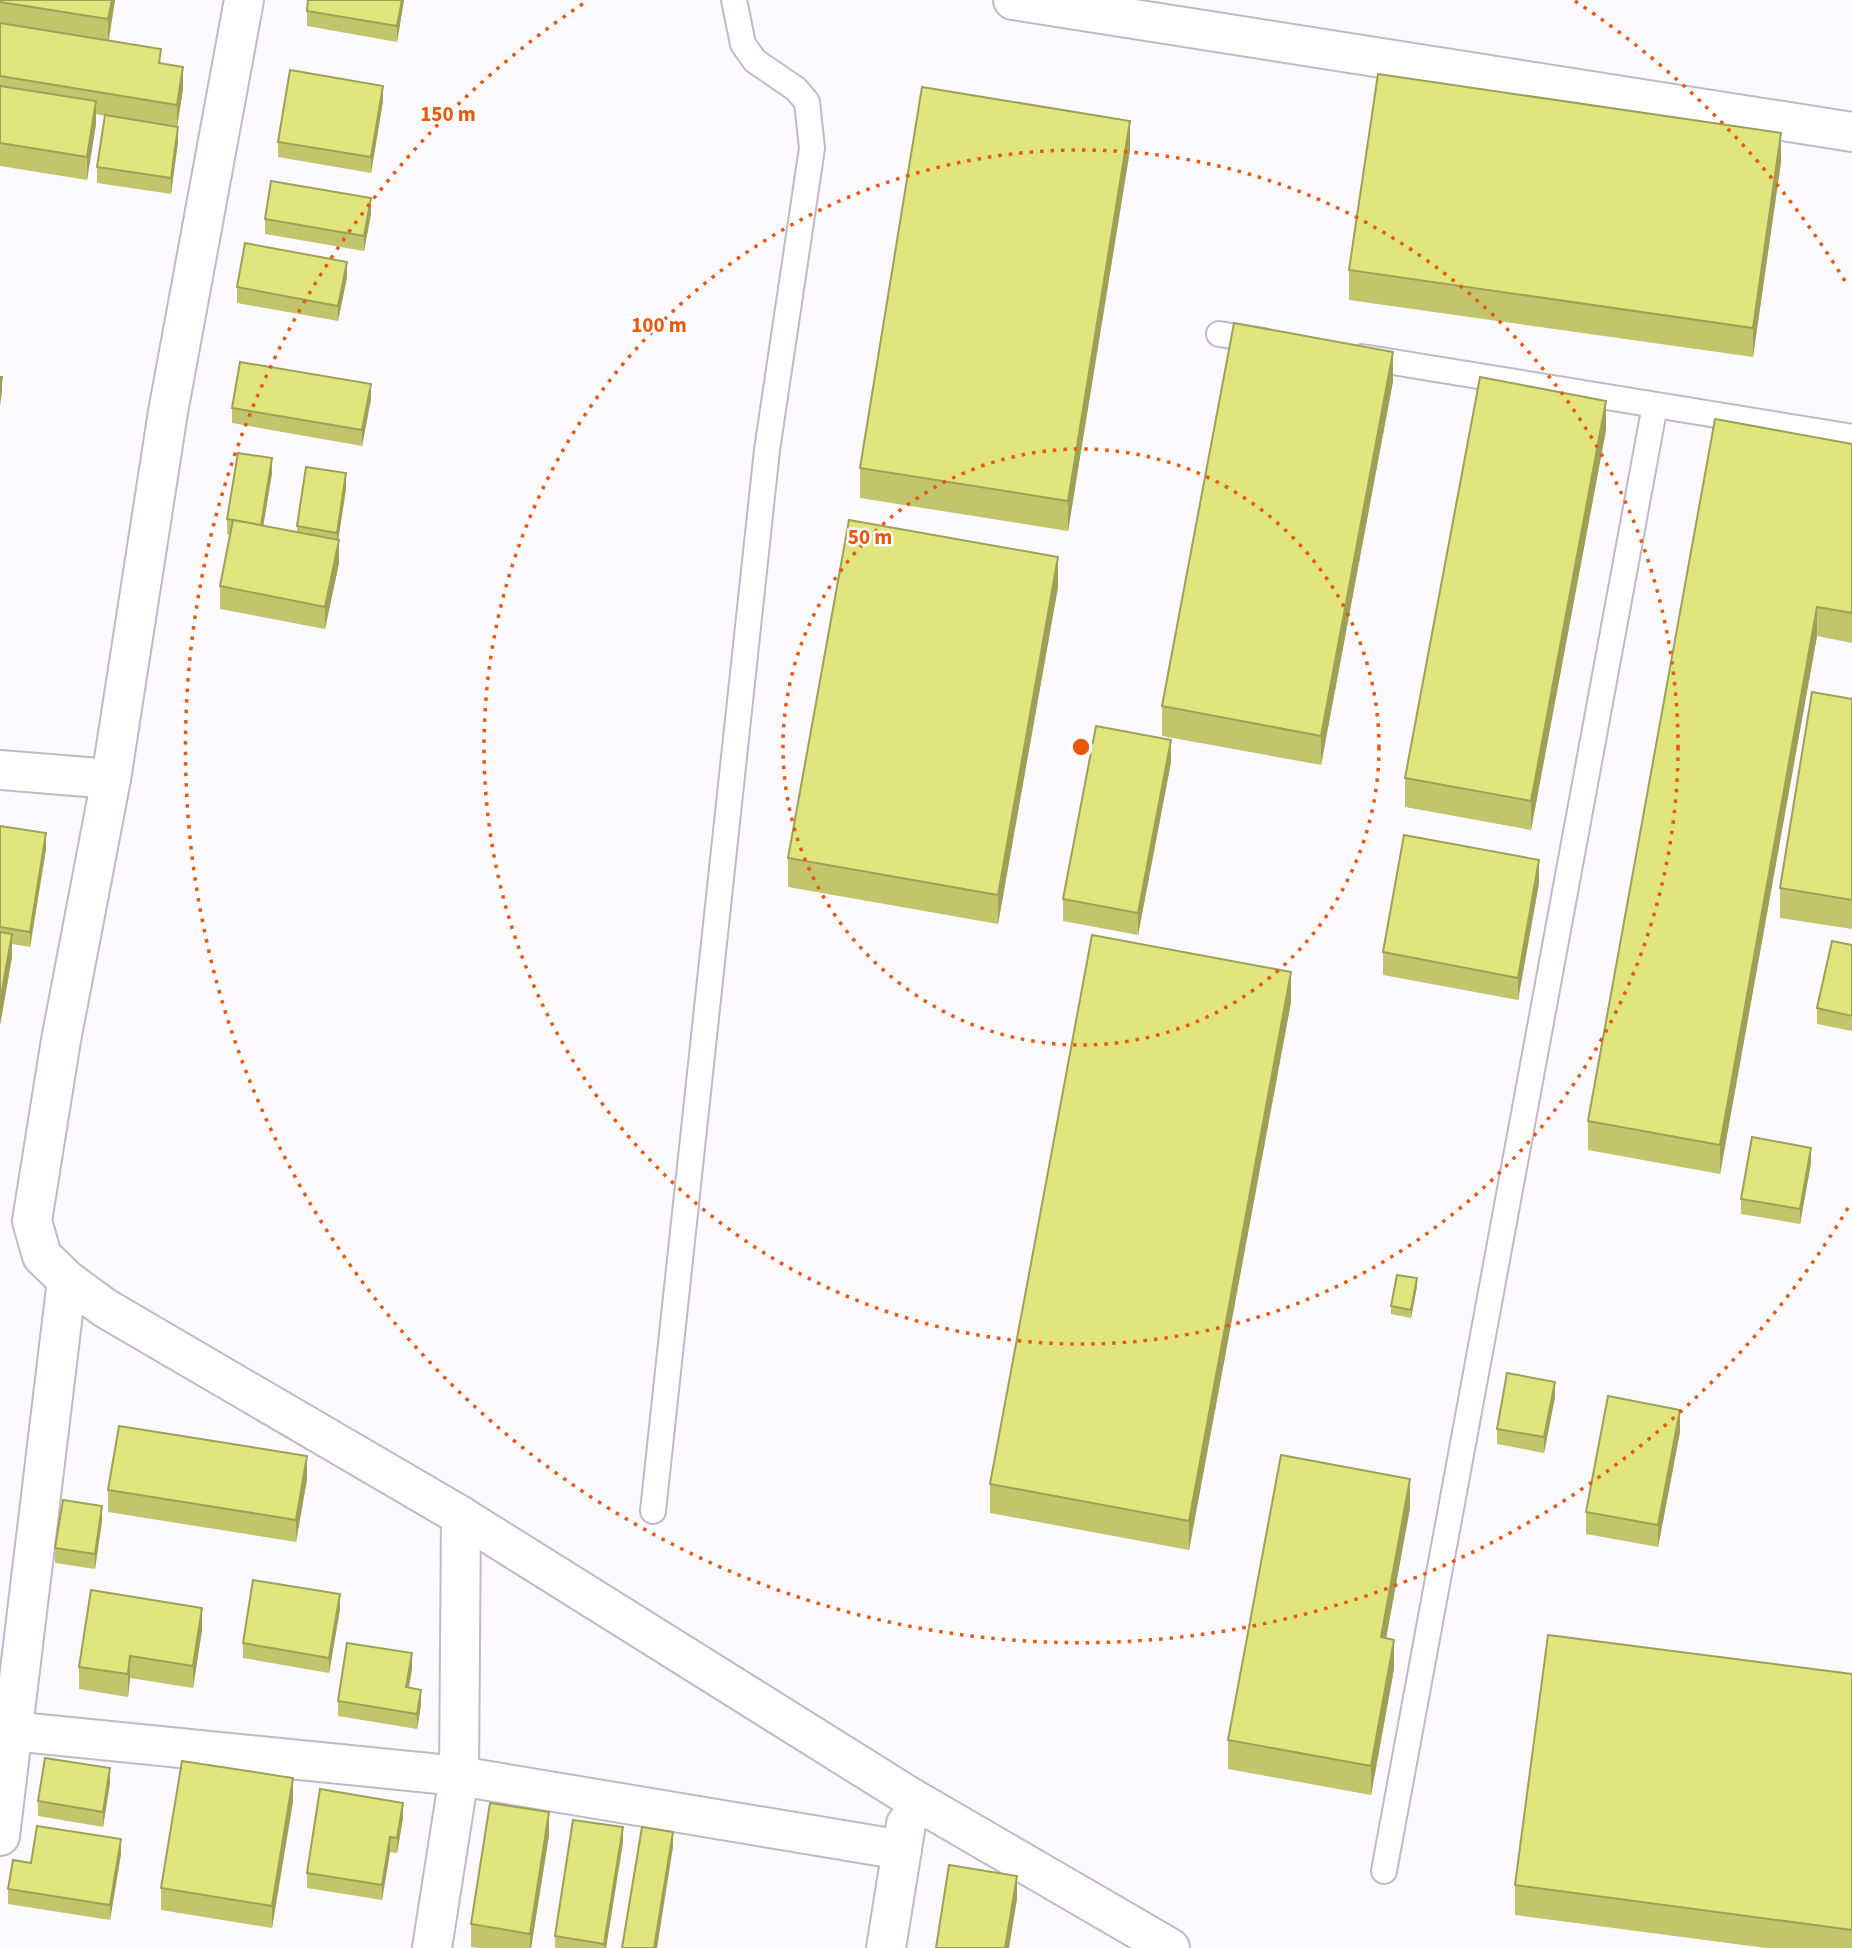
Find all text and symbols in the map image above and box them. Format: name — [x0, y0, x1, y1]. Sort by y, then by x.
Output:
text: 150 m — [420, 99, 476, 129]
text: 100 m — [631, 310, 687, 340]
text: 50 m — [848, 522, 892, 552]
centre of rings — [1069, 735, 1093, 759]

